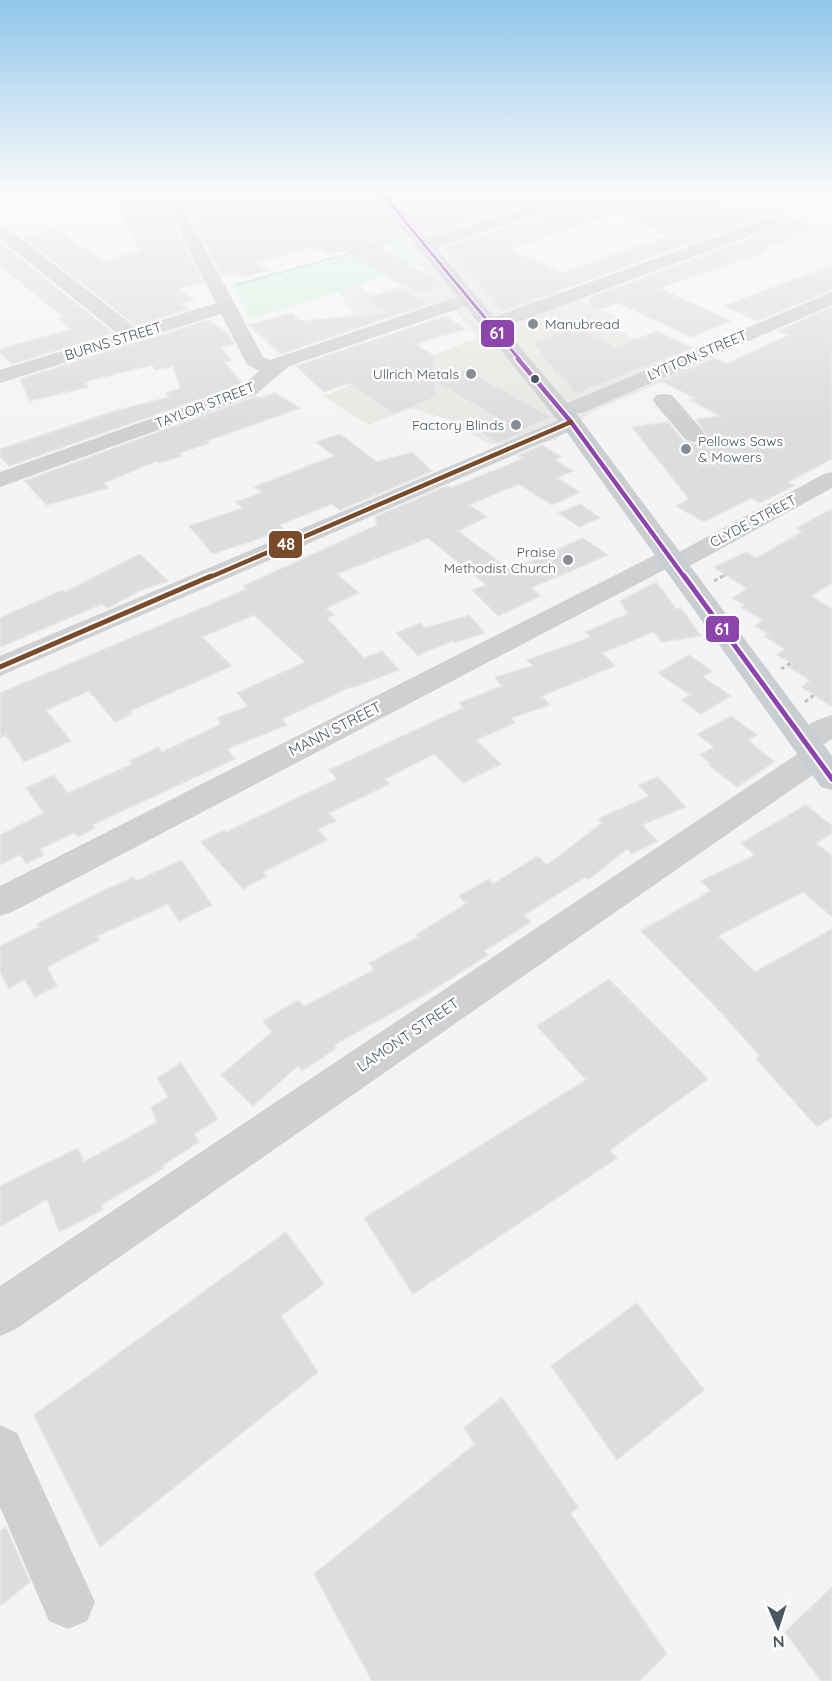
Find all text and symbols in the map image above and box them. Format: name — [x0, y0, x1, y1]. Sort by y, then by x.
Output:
place label: Manubread — [545, 315, 620, 333]
marker: Manubread — [526, 317, 540, 331]
street label: BURNS STREET — [62, 318, 164, 364]
line badge: 61 — [480, 319, 515, 348]
text: 61 — [490, 323, 504, 343]
street label: LYTTON STREET — [644, 326, 750, 384]
place label: Ullrich Metals — [373, 365, 459, 383]
marker: Ullrich Metals — [464, 367, 478, 381]
unlabelled marker — [529, 373, 541, 385]
street label: TAYLOR STREET — [153, 378, 257, 432]
place label: Factory Blinds — [412, 416, 504, 434]
marker: Factory Blinds — [509, 418, 523, 432]
place label: Pellows Saws & Mowers — [698, 432, 783, 466]
marker: Pellows Saws & Mowers — [679, 442, 693, 456]
street label: CLYDE STREET — [707, 491, 799, 551]
line badge: 48 — [268, 530, 303, 559]
text: 48 — [277, 534, 295, 554]
place label: Praise Methodist Church — [443, 543, 556, 577]
marker: Praise Methodist Church — [561, 553, 575, 567]
line badge: 61 — [705, 615, 740, 643]
text: 61 — [715, 619, 729, 639]
street label: MANN STREET — [285, 697, 384, 760]
street label: LAMONT STREET — [353, 993, 462, 1076]
north arrow — [748, 1597, 808, 1657]
text: N — [772, 1632, 785, 1652]

